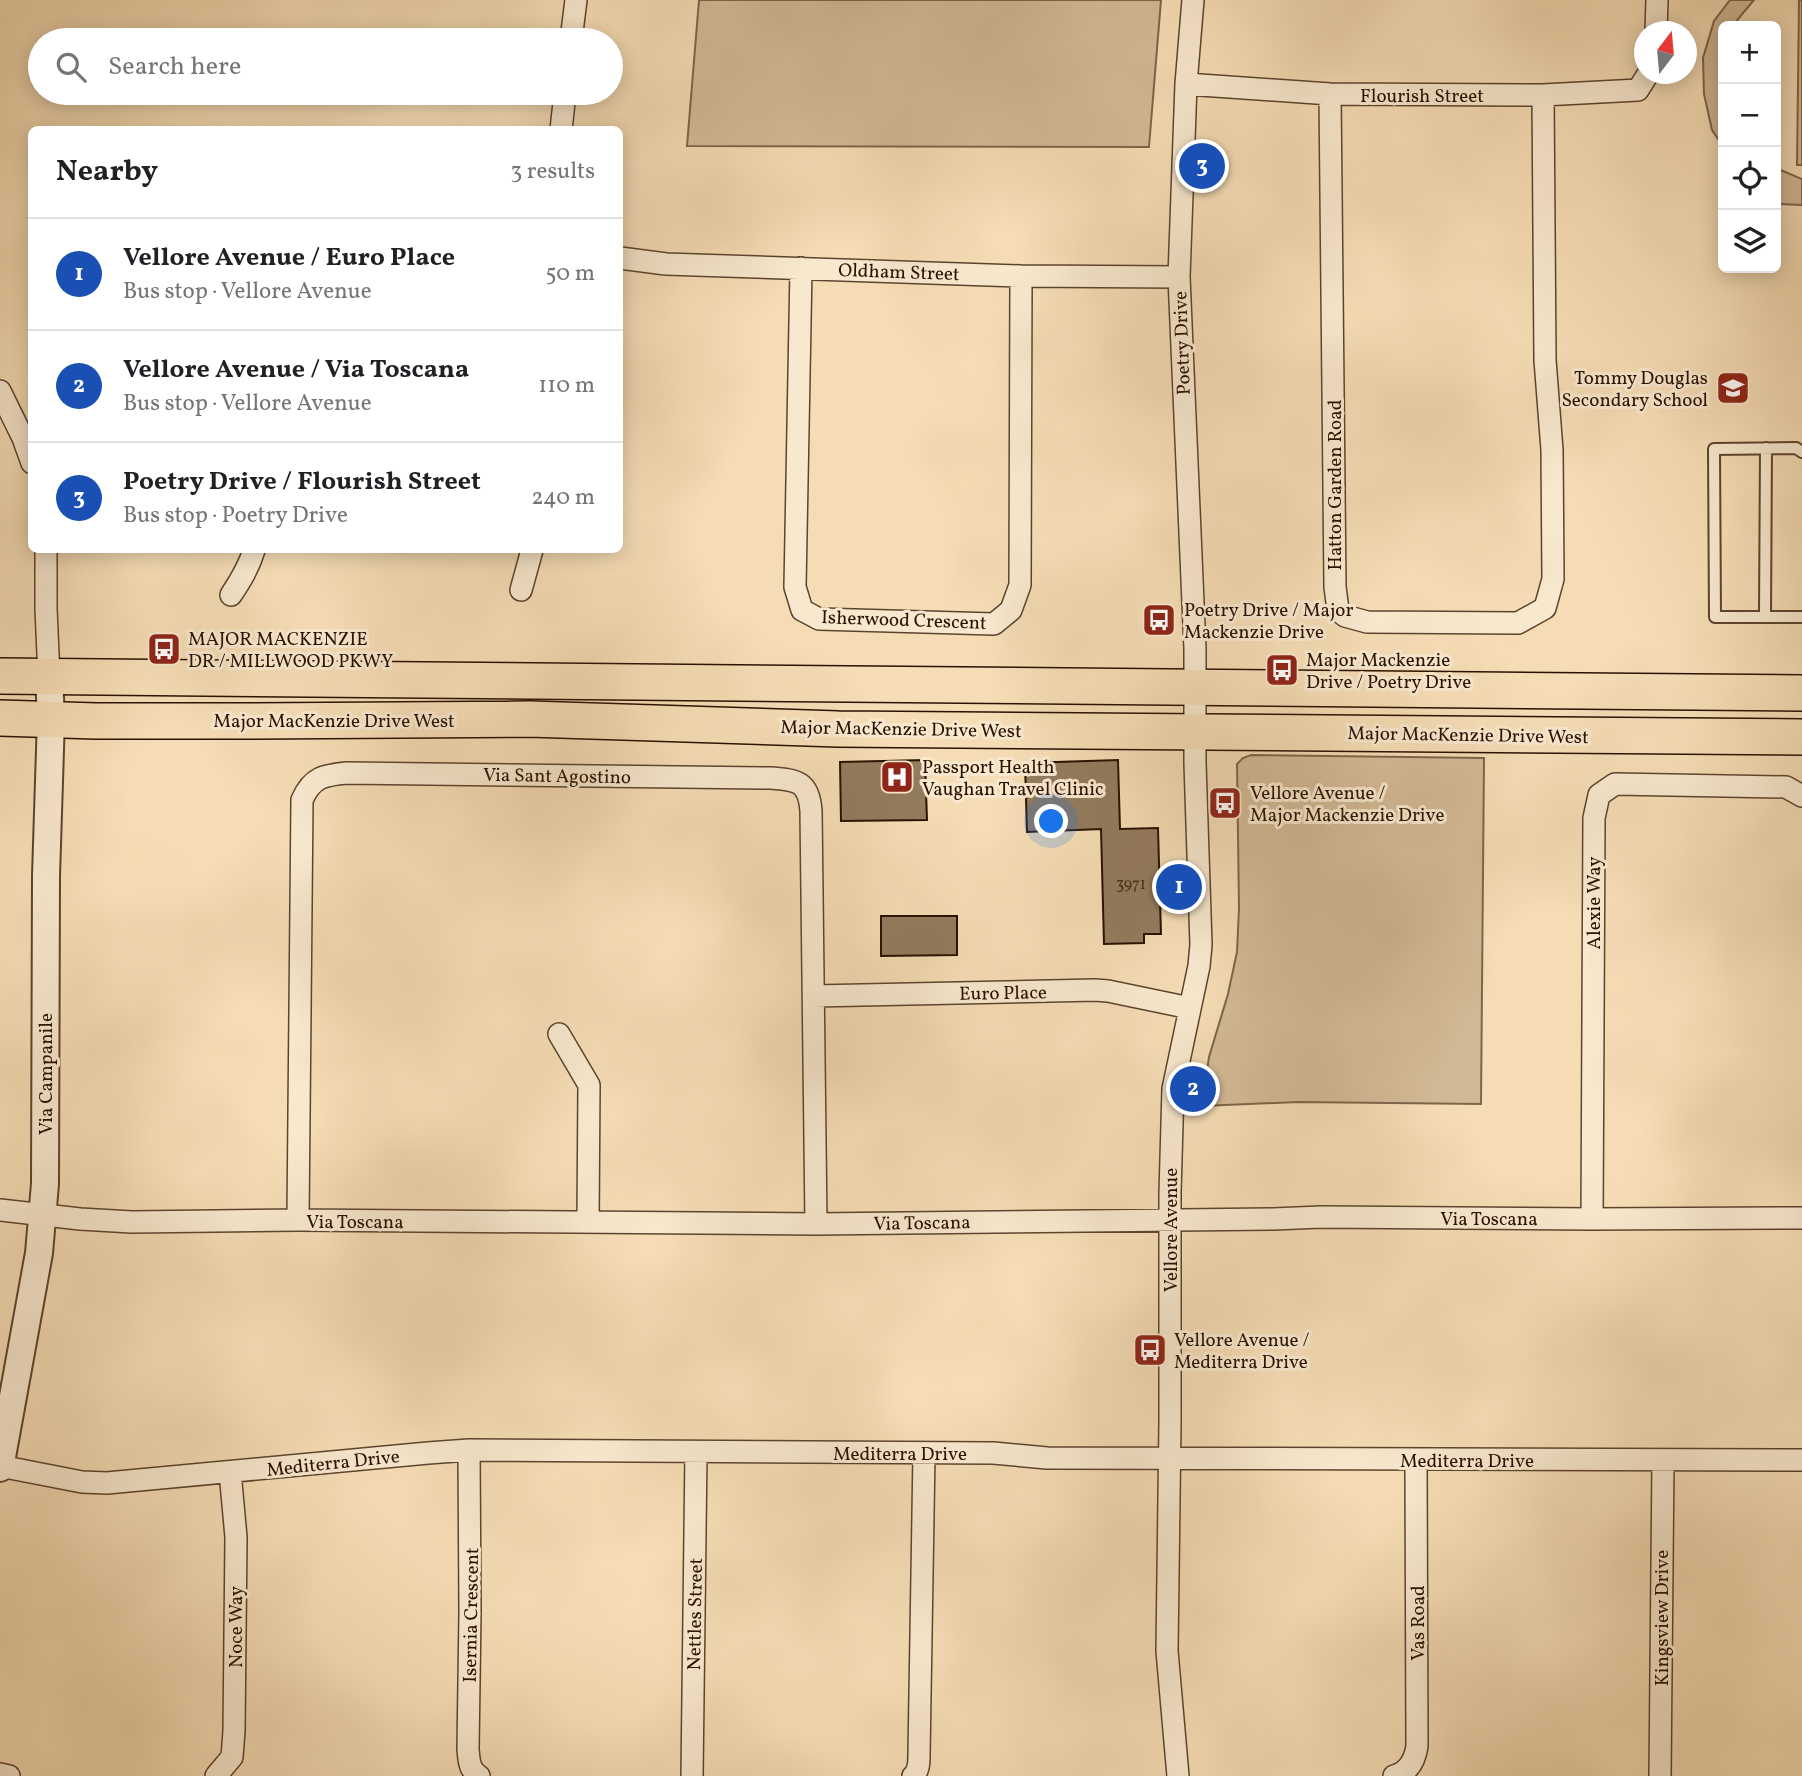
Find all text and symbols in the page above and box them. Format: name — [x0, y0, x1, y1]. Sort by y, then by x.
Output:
north arrow — [1634, 21, 1697, 84]
map controls — [1718, 21, 1781, 273]
button: + — [1718, 21, 1781, 84]
search box — [28, 28, 623, 105]
icon: search — [52, 48, 90, 86]
text: Search here — [108, 49, 241, 85]
street label: Flourish Street — [1360, 84, 1484, 110]
button: − — [1718, 84, 1781, 147]
pin: 3 — [1179, 140, 1225, 192]
button: locate — [1718, 147, 1781, 210]
text: Nearby — [56, 151, 158, 193]
text: 3 results — [510, 156, 595, 188]
button: layers — [1718, 210, 1781, 273]
text: Vellore Avenue / Euro Place — [123, 240, 455, 276]
text: 1 — [74, 258, 84, 290]
text: 50 m — [546, 258, 595, 290]
street label: Oldham Street — [838, 258, 960, 288]
text: Bus stop · Vellore Avenue — [123, 276, 372, 308]
street label: Poetry Drive — [1168, 290, 1198, 396]
text: Vellore Avenue / Via Toscana — [123, 352, 469, 388]
place label: Tommy Douglas Secondary School — [1561, 366, 1708, 414]
school or university icon: Tommy Douglas Secondary School — [1714, 369, 1752, 407]
text: 2 — [73, 370, 85, 402]
text: 110 m — [538, 370, 595, 402]
text: Bus stop · Vellore Avenue — [123, 388, 372, 420]
street label: Hatton Garden Road — [1323, 400, 1349, 570]
text: Poetry Drive / Flourish Street — [123, 464, 481, 500]
text: 3 — [73, 482, 85, 514]
text: 240 m — [531, 482, 595, 514]
text: Bus stop · Poetry Drive — [123, 500, 348, 532]
place label: Poetry Drive / Major Mackenzie Drive — [1184, 598, 1353, 646]
bus stop icon: Poetry Drive / Major Mackenzie Drive — [1140, 601, 1178, 639]
street label: Isherwood Crescent — [821, 605, 987, 637]
place label: MAJOR MACKENZIE DR / MILLWOOD PKWY — [188, 627, 393, 675]
bus stop icon: MAJOR MACKENZIE DR / MILLWOOD PKWY — [145, 630, 183, 668]
place label: Major Mackenzie Drive / Poetry Drive — [1306, 648, 1471, 696]
bus stop icon: Major Mackenzie Drive / Poetry Drive — [1263, 651, 1301, 689]
street label: Major MacKenzie Drive West — [213, 709, 455, 735]
street label: Major MacKenzie Drive West — [780, 715, 1022, 745]
street label: Major MacKenzie Drive West — [1347, 721, 1589, 751]
place label: Passport Health Vaughan Travel Clinic — [922, 755, 1103, 803]
hospital icon: Passport Health Vaughan Travel Clinic — [878, 758, 916, 796]
street label: Via Sant Agostino — [483, 763, 631, 791]
place label: Vellore Avenue / Major Mackenzie Drive — [1250, 781, 1444, 829]
bus stop icon: Vellore Avenue / Major Mackenzie Drive — [1206, 784, 1244, 822]
your location — [1034, 804, 1068, 838]
street label: Alexie Way — [1582, 857, 1608, 949]
pin: 1 — [1156, 861, 1202, 913]
house number: 3971 — [1116, 874, 1146, 896]
street label: Euro Place — [959, 980, 1047, 1008]
street label: Via Campanile — [34, 1013, 60, 1135]
pin: 2 — [1170, 1063, 1216, 1115]
street label: Vellore Avenue — [1159, 1168, 1185, 1292]
street label: Via Toscana — [1440, 1207, 1538, 1233]
street label: Via Toscana — [306, 1210, 404, 1236]
street label: Via Toscana — [873, 1210, 971, 1238]
place label: Vellore Avenue / Mediterra Drive — [1174, 1328, 1309, 1376]
bus stop icon: Vellore Avenue / Mediterra Drive — [1131, 1331, 1169, 1369]
street label: Mediterra Drive — [833, 1442, 967, 1468]
street label: Mediterra Drive — [265, 1444, 401, 1484]
street label: Mediterra Drive — [1400, 1449, 1534, 1475]
street label: Isernia Crescent — [458, 1547, 486, 1683]
street label: Kingsview Drive — [1650, 1550, 1676, 1686]
street label: Nettles Street — [682, 1557, 710, 1671]
street label: Vas Road — [1406, 1585, 1432, 1661]
street label: Noce Way — [224, 1586, 250, 1668]

